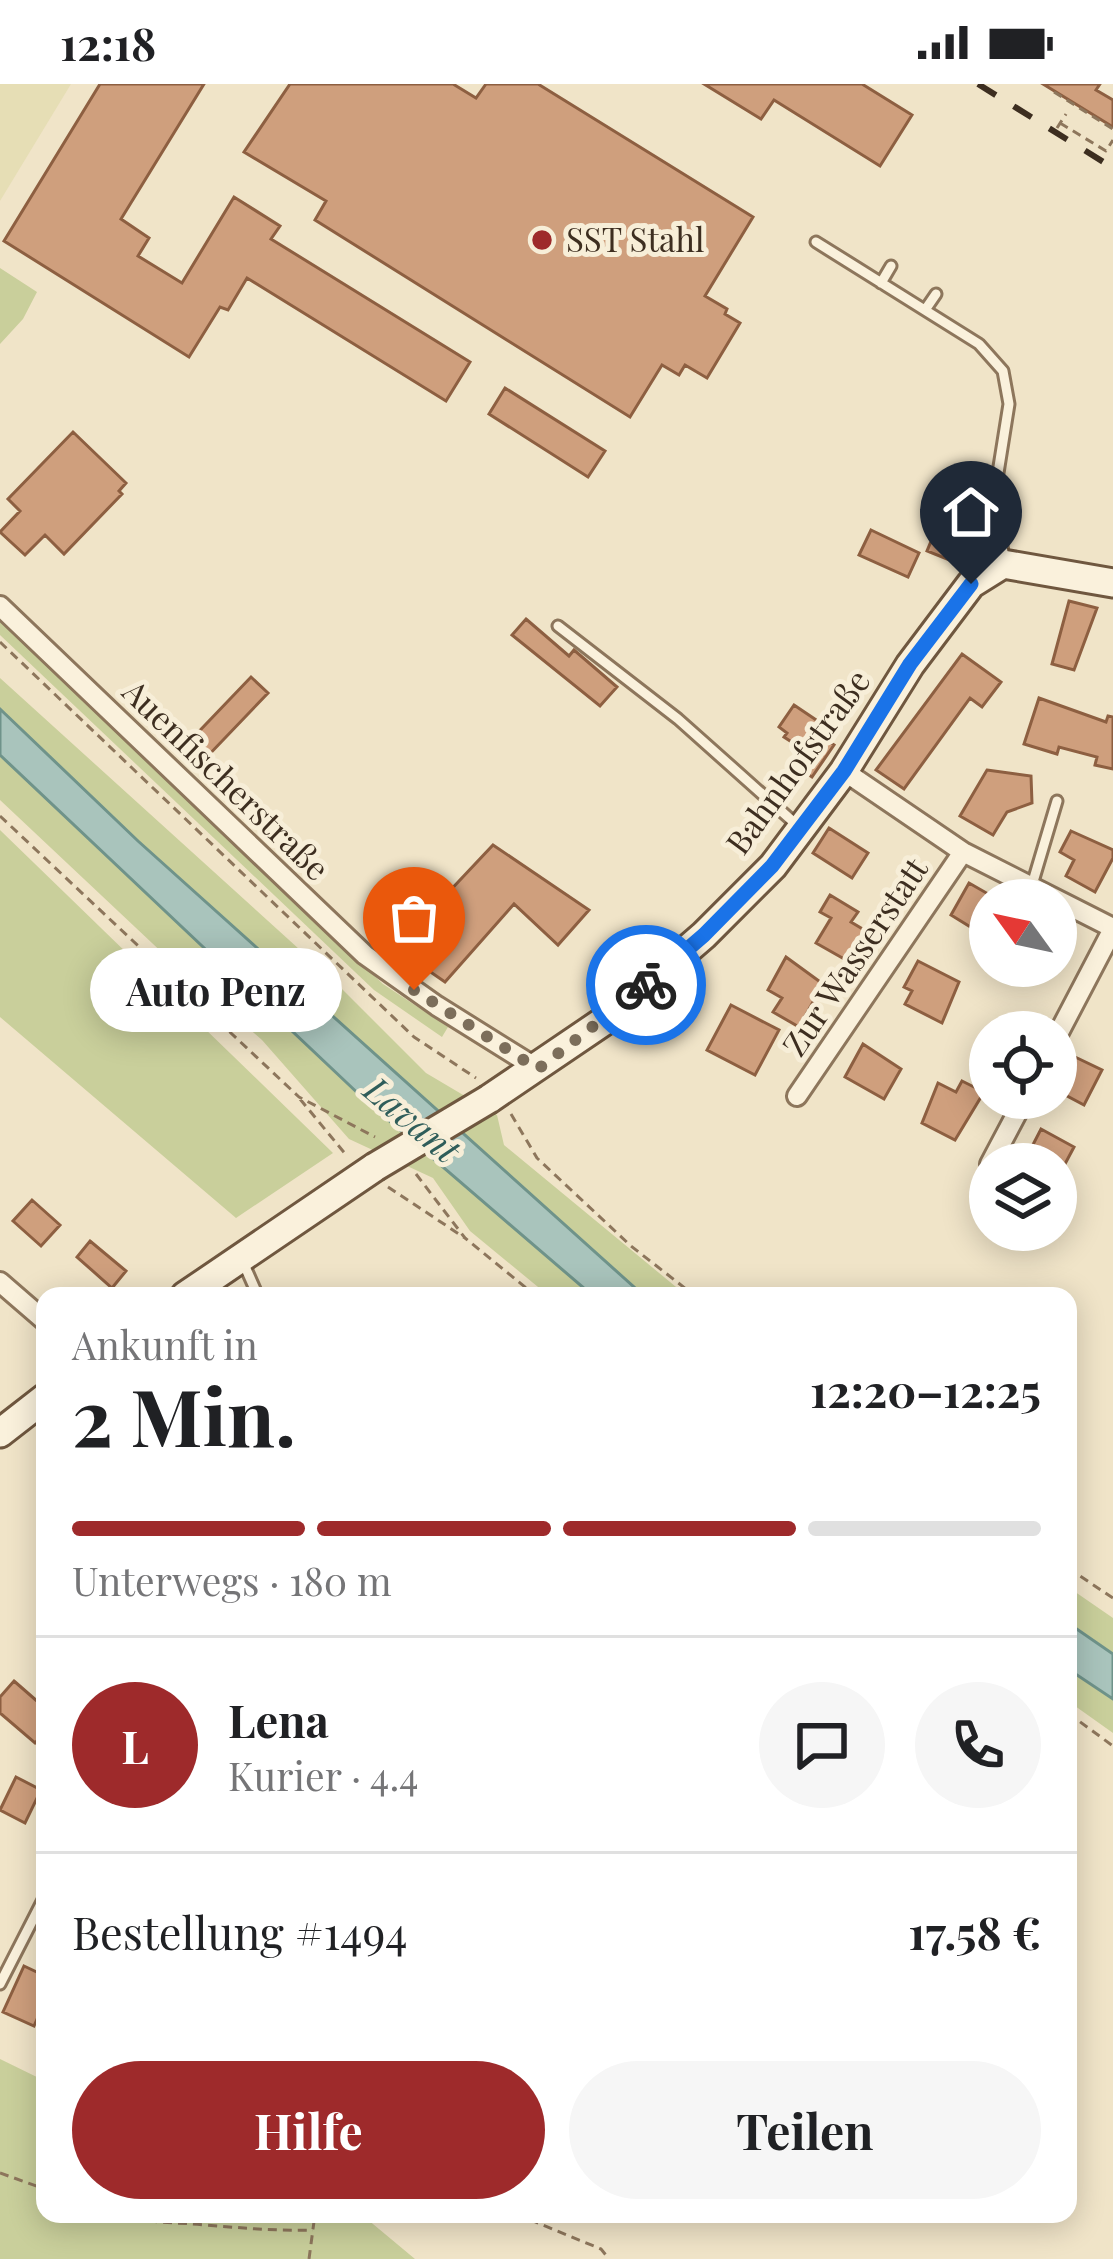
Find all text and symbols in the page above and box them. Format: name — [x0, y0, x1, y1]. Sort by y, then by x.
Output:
text: 12:18 — [60, 12, 156, 72]
place label: SST Stahl — [566, 216, 704, 260]
marker: SST Stahl — [529, 227, 555, 253]
pin — [920, 461, 1022, 584]
icon: home — [938, 479, 1004, 545]
street label: Bahnhofstraße — [714, 660, 878, 862]
street label: Auenfischerstraße — [114, 668, 340, 889]
street label: Zur Wasserstatt — [771, 847, 937, 1064]
pin — [363, 867, 465, 990]
north arrow — [969, 879, 1077, 987]
map controls — [969, 879, 1077, 1251]
icon: bag — [381, 885, 447, 951]
courier — [586, 925, 706, 1045]
callout: Auto Penz — [90, 948, 342, 1032]
icon: bike — [613, 952, 679, 1018]
text: Auto Penz — [126, 964, 306, 1016]
button: locate — [969, 1011, 1077, 1119]
water label: Lavant — [354, 1063, 473, 1174]
button: layers — [969, 1143, 1077, 1251]
text: Ankunft in — [72, 1318, 258, 1370]
text: 12:20–12:25 — [810, 1359, 1041, 1419]
text: 2 Min. — [72, 1363, 296, 1467]
text: Unterwegs · 180 m — [72, 1554, 392, 1606]
button: chat — [759, 1682, 885, 1808]
button: phone — [915, 1682, 1041, 1808]
text: Lena — [228, 1689, 329, 1749]
text: L — [121, 1715, 149, 1775]
text: Kurier · 4.4 — [228, 1749, 418, 1801]
text: Bestellung #1494 — [72, 1901, 408, 1961]
text: 17.58 € — [908, 1901, 1041, 1961]
button: Hilfe — [72, 2061, 545, 2199]
button: Teilen — [569, 2061, 1041, 2199]

